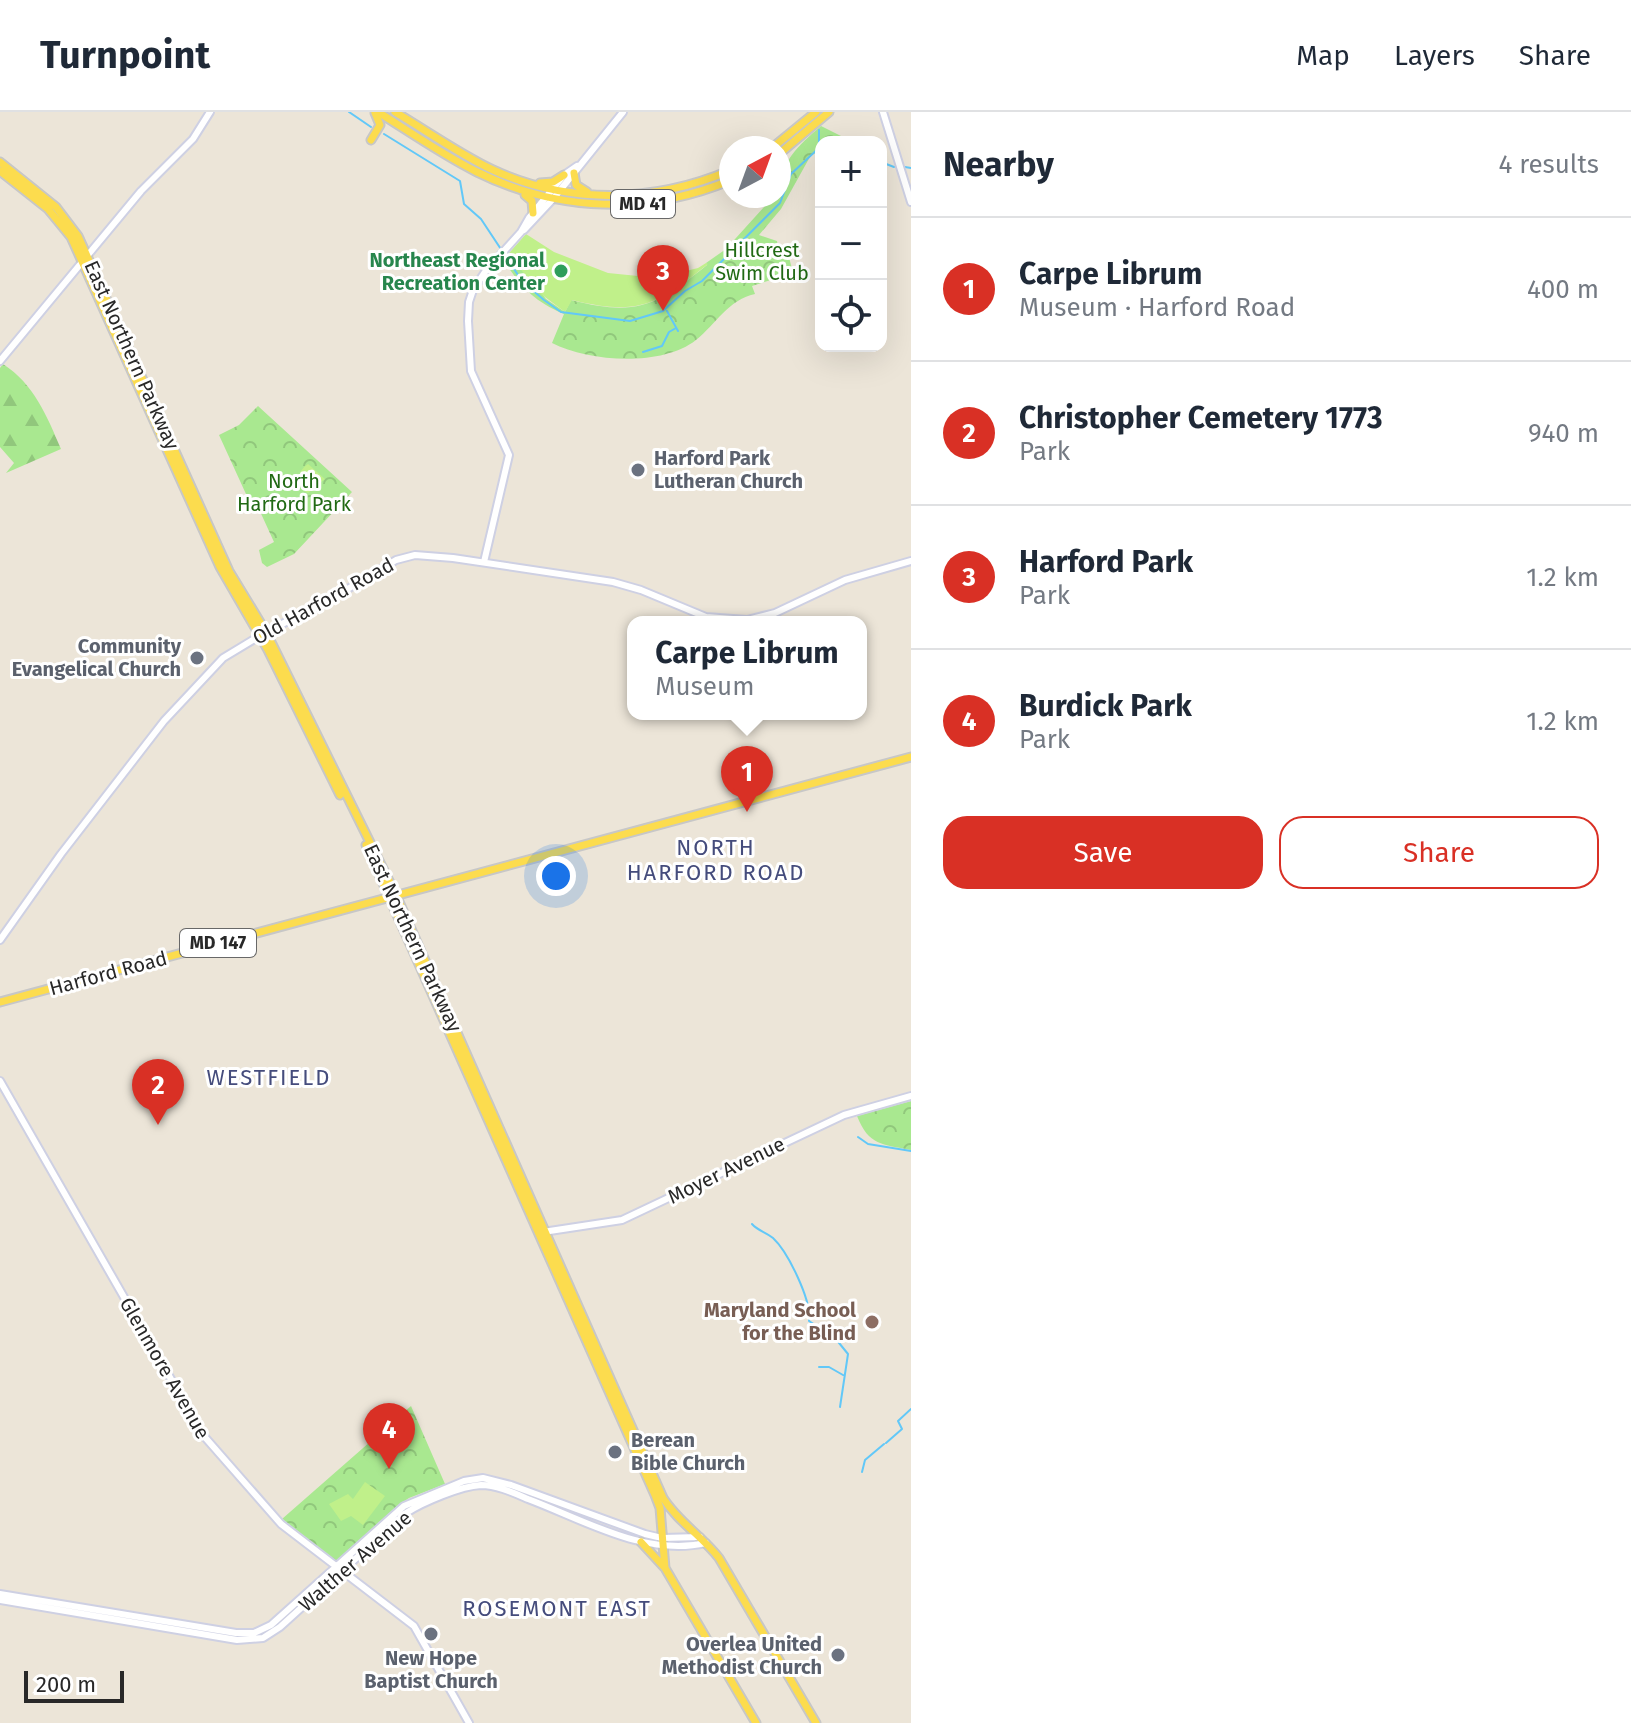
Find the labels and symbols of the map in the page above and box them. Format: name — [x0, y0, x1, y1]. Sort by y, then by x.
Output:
north arrow — [719, 136, 791, 208]
road number: MD 41 — [611, 190, 675, 218]
park label: Hillcrest Swim Club — [715, 238, 809, 285]
pin: 3 — [637, 245, 689, 311]
place label: Northeast Regional Recreation Center — [369, 248, 546, 295]
street label: East Northern Parkway — [79, 257, 185, 453]
marker: Northeast Regional Recreation Center — [552, 262, 570, 280]
place label: Harford Park Lutheran Church — [654, 446, 803, 493]
marker: Harford Park Lutheran Church — [629, 461, 647, 479]
park label: North Harford Park — [237, 469, 352, 516]
street label: Old Harford Road — [248, 552, 398, 650]
place label: Community Evangelical Church — [12, 634, 182, 681]
marker: Community Evangelical Church — [188, 649, 206, 667]
pin: 1 — [721, 746, 773, 812]
district label: NORTH HARFORD ROAD — [627, 834, 805, 886]
street label: East Northern Parkway — [359, 840, 467, 1036]
your location — [536, 856, 576, 896]
road number: MD 147 — [180, 929, 256, 957]
street label: Harford Road — [47, 946, 169, 1000]
pin: 2 — [132, 1059, 184, 1125]
district label: WESTFIELD — [207, 1064, 331, 1091]
street label: Moyer Avenue — [664, 1131, 788, 1209]
street label: Glenmore Avenue — [115, 1293, 215, 1443]
place label: Maryland School for the Blind — [704, 1298, 856, 1345]
marker: Maryland School for the Blind — [863, 1313, 881, 1331]
pin: 4 — [363, 1403, 415, 1469]
place label: Berean Bible Church — [631, 1428, 745, 1475]
marker: Berean Bible Church — [606, 1443, 624, 1461]
street label: Walther Avenue — [294, 1505, 416, 1617]
district label: ROSEMONT EAST — [462, 1595, 652, 1622]
marker: New Hope Baptist Church — [422, 1625, 440, 1643]
place label: Overlea United Methodist Church — [662, 1632, 822, 1679]
place label: New Hope Baptist Church — [364, 1646, 498, 1693]
marker: Overlea United Methodist Church — [829, 1646, 847, 1664]
scale bar — [24, 1667, 124, 1703]

